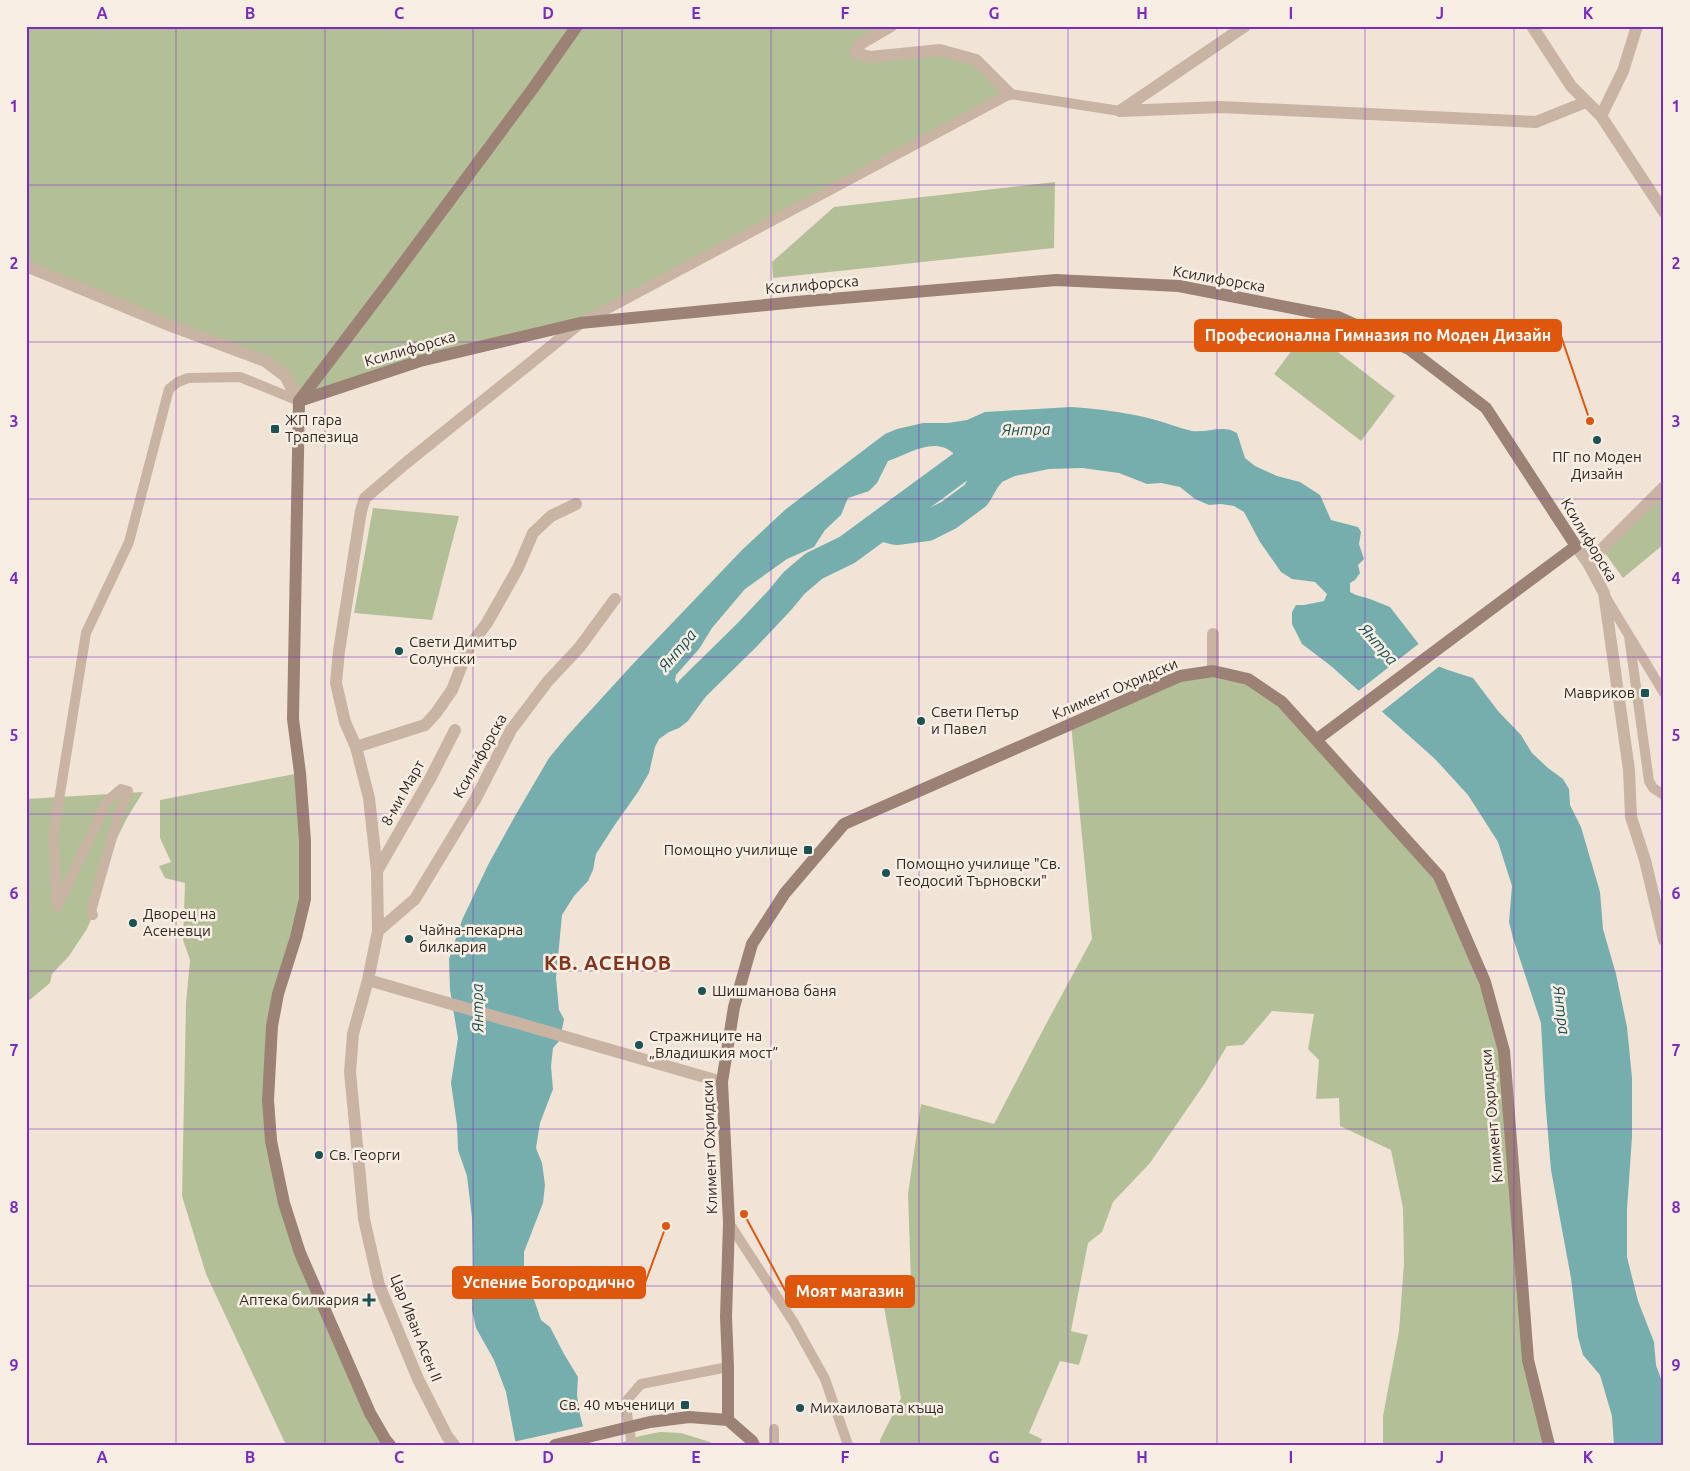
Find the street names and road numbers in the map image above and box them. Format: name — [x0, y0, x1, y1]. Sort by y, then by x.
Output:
street label: Ксилифорска — [1171, 262, 1267, 295]
street label: Ксилифорска — [764, 272, 859, 297]
street label: Ксилифорска — [362, 327, 457, 370]
street label: Ксилифорска — [1558, 495, 1621, 584]
street label: Климент Охридски — [1050, 654, 1180, 723]
street label: Ксилифорска — [449, 711, 510, 801]
street label: 8-ми Март — [378, 757, 428, 828]
street label: Климент Охридски — [1477, 1048, 1506, 1184]
street label: Климент Охридски — [699, 1080, 720, 1214]
street label: Цар Иван Асен II — [387, 1272, 446, 1384]

